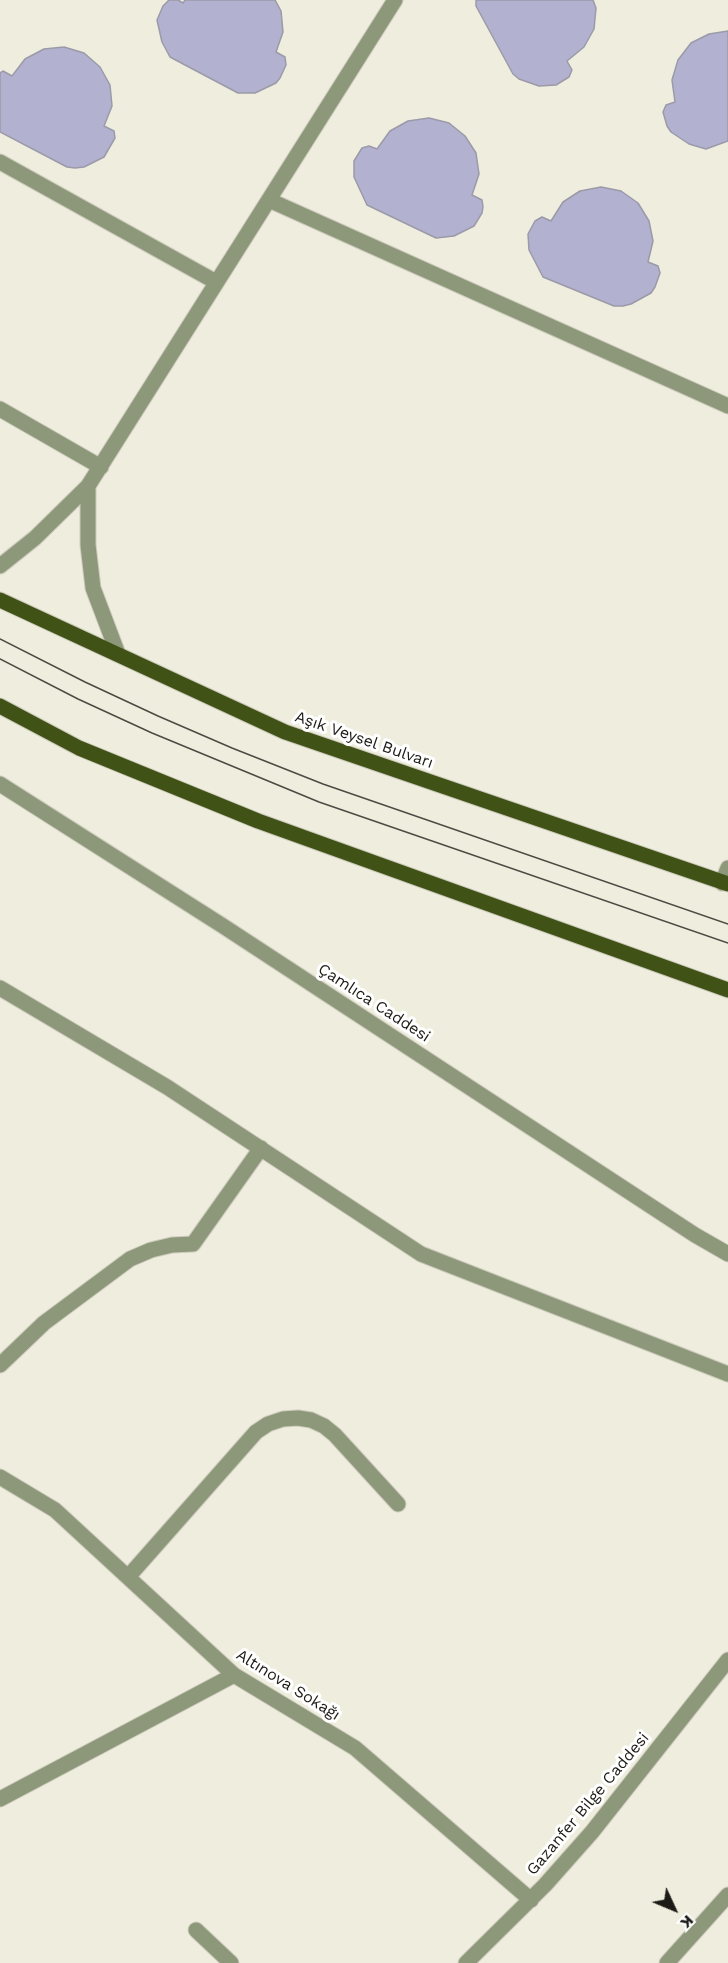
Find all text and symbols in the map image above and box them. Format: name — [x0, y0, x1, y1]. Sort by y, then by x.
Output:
street label: Aşık Veysel Bulvarı — [292, 707, 436, 773]
street label: Çamlıca Caddesi — [314, 960, 434, 1046]
street label: Altınova Sokağı — [233, 1645, 343, 1725]
street label: Gazanfer Bilge Caddesi — [523, 1729, 653, 1879]
north arrow — [644, 1879, 704, 1939]
text: K — [677, 1911, 698, 1932]

